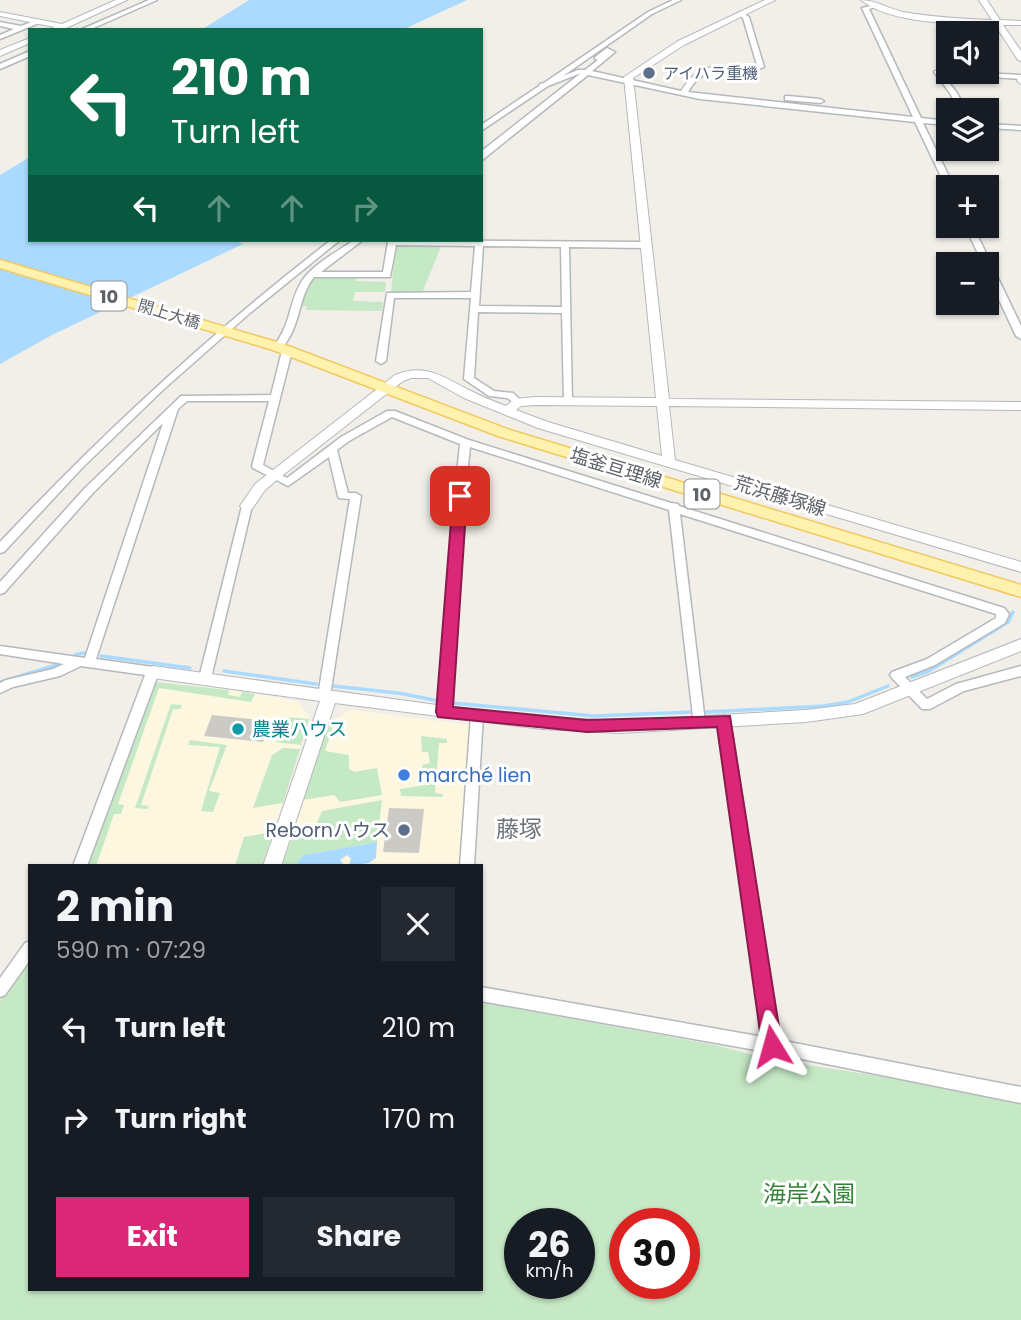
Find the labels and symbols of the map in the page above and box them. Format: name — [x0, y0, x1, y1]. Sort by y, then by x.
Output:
place label: アイハラ重機 — [663, 62, 758, 85]
marker: アイハラ重機 — [641, 65, 657, 81]
road number: 10 — [92, 282, 126, 310]
street label: 閖上大橋 — [135, 294, 203, 334]
street label: 塩釜亘理線 — [567, 441, 665, 495]
pin — [430, 466, 490, 526]
street label: 荒浜藤塚線 — [731, 469, 829, 523]
road number: 10 — [684, 480, 720, 508]
place label: 農業ハウス — [252, 716, 347, 743]
marker: 農業ハウス — [230, 721, 246, 737]
place label: marché lien — [418, 762, 531, 789]
marker: marché lien — [396, 767, 412, 783]
district label: 藤塚 — [496, 813, 542, 845]
place label: Rebornハウス — [265, 817, 390, 844]
marker: Rebornハウス — [396, 822, 412, 838]
position arrow — [735, 1009, 809, 1083]
park label: 海岸公園 — [763, 1178, 855, 1210]
speed limit sign: 30 — [609, 1208, 700, 1299]

